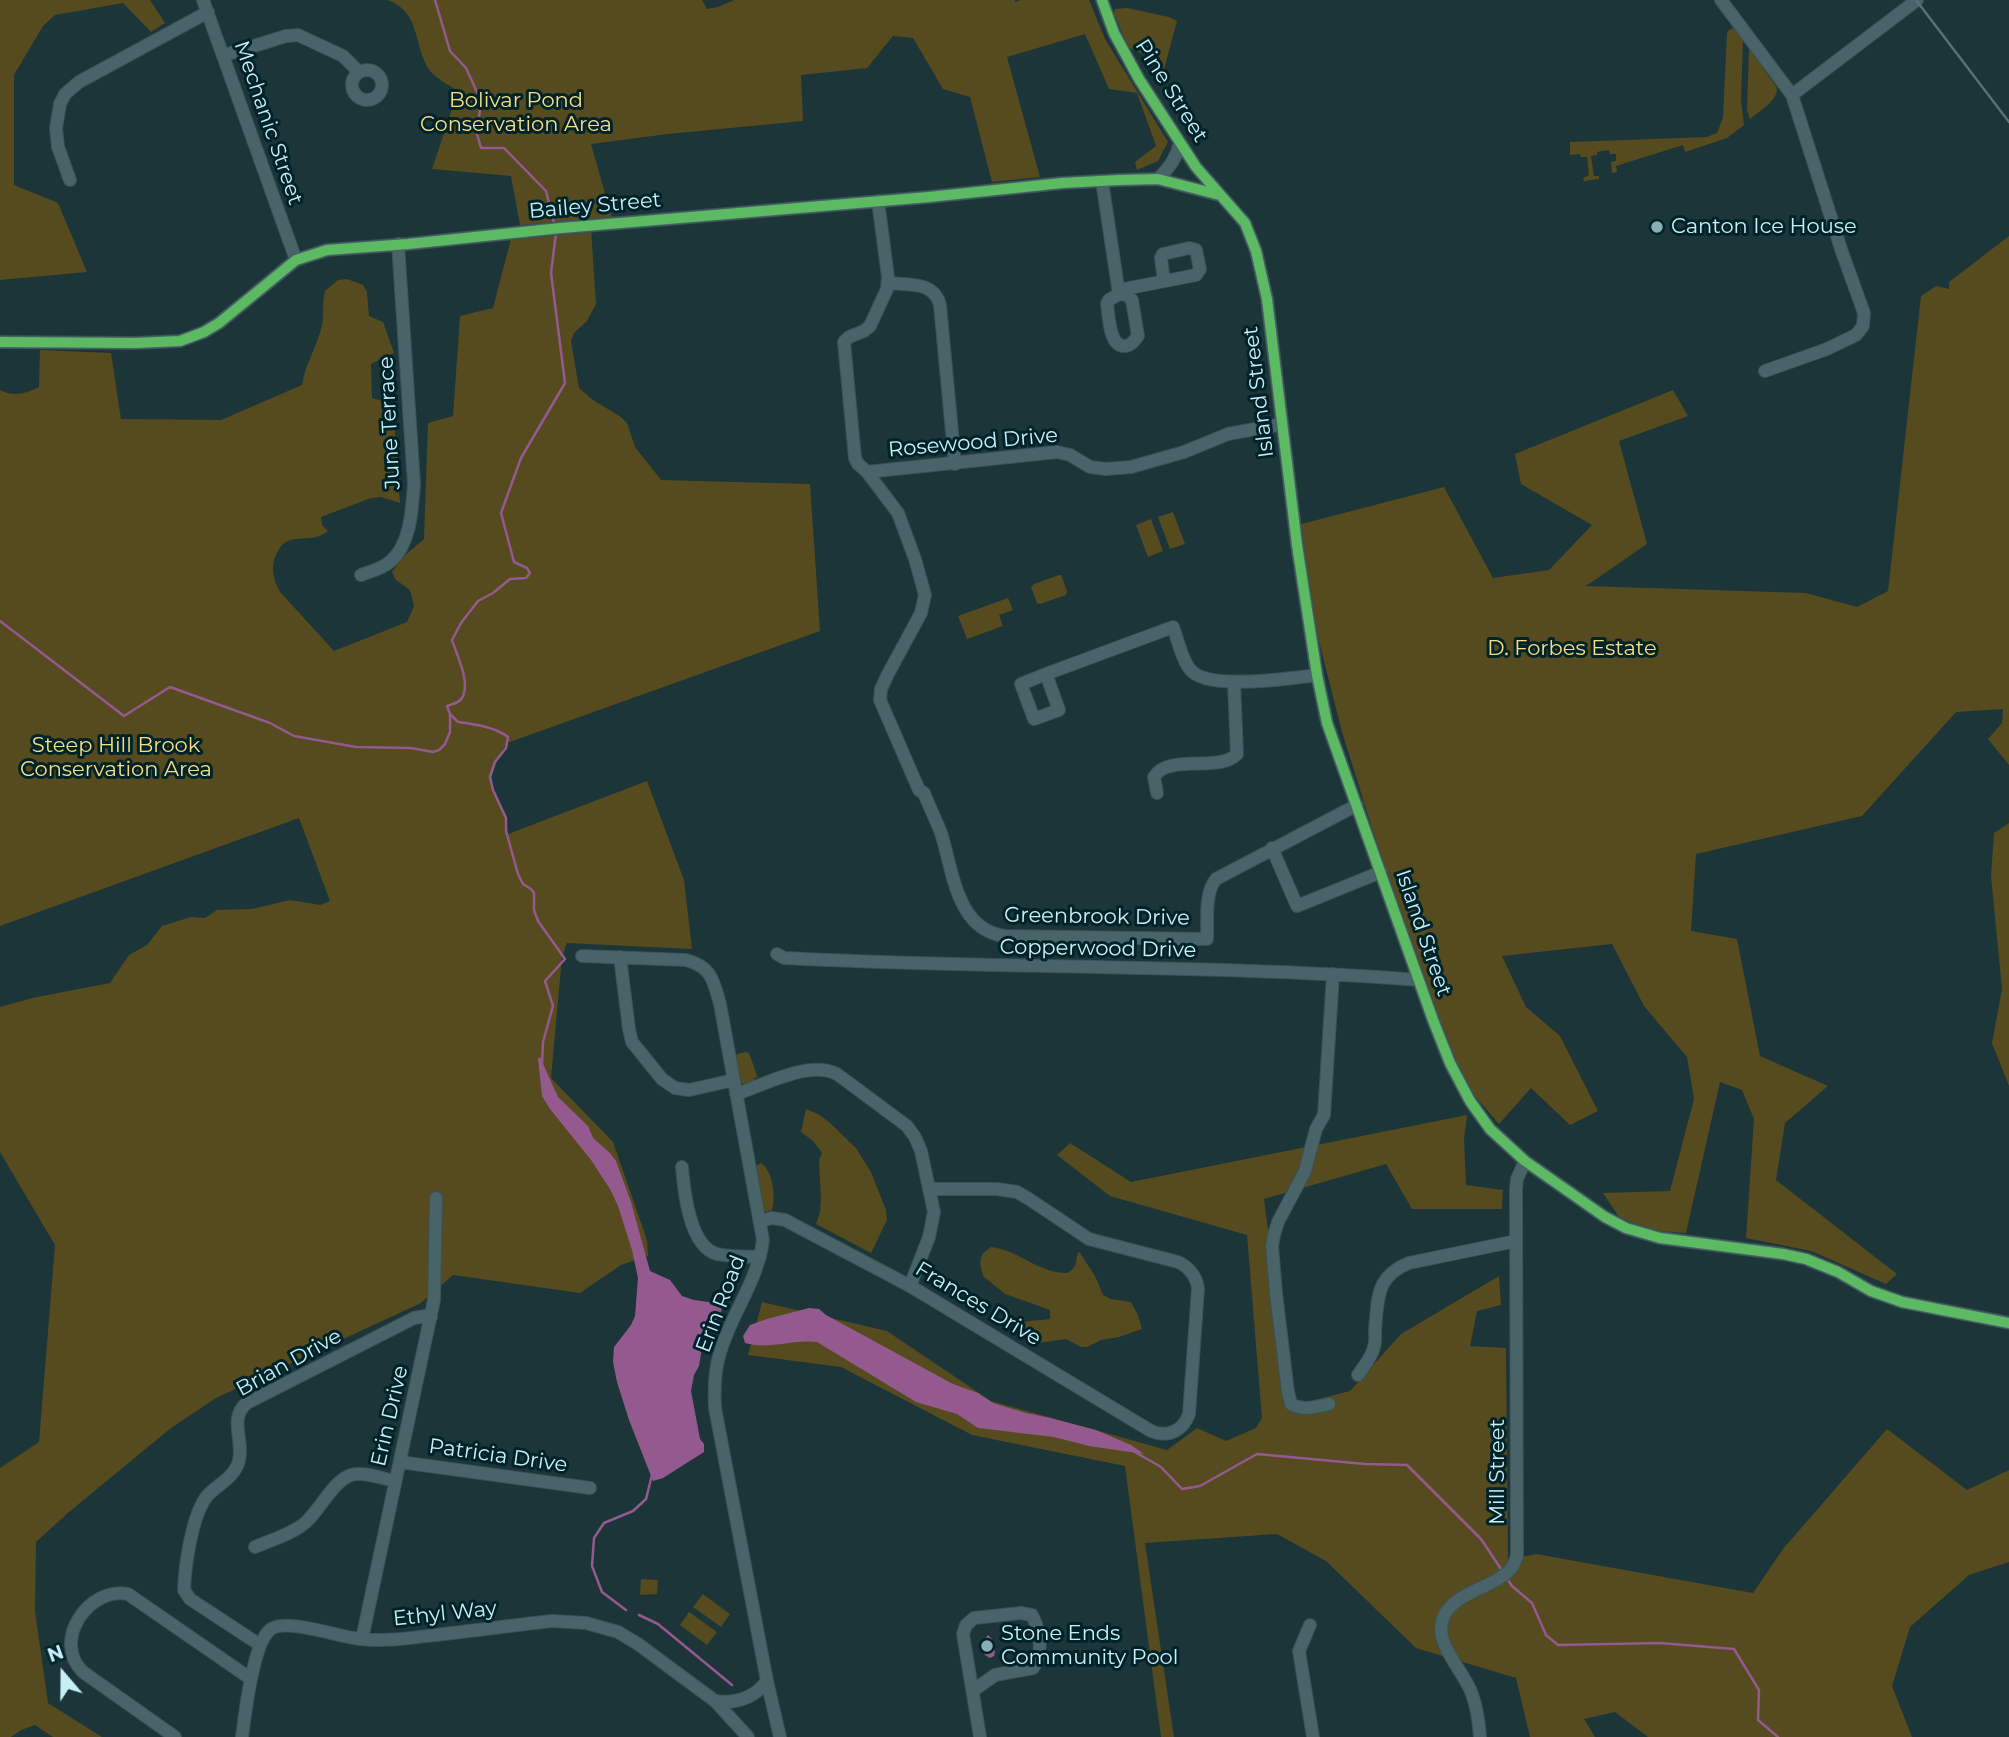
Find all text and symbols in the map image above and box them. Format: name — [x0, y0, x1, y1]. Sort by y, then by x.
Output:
street label: Pine Street — [1129, 35, 1213, 147]
street label: Mechanic Street — [228, 38, 308, 208]
park label: Bolivar Pond Conservation Area — [420, 88, 612, 138]
street label: Bailey Street — [528, 188, 662, 224]
place label: Canton Ice House — [1671, 214, 1857, 240]
marker: Canton Ice House — [1649, 219, 1665, 235]
street label: Island Street — [1238, 325, 1280, 459]
street label: June Terrace — [374, 356, 406, 490]
street label: Rosewood Drive — [887, 423, 1059, 463]
park label: D. Forbes Estate — [1487, 636, 1657, 662]
park label: Steep Hill Brook Conservation Area — [20, 733, 212, 783]
street label: Island Street — [1390, 866, 1456, 1000]
street label: Greenbrook Drive — [1004, 903, 1190, 931]
street label: Copperwood Drive — [999, 935, 1197, 963]
street label: Erin Road — [691, 1252, 751, 1356]
street label: Frances Drive — [911, 1257, 1045, 1351]
street label: Brian Drive — [232, 1324, 346, 1402]
street label: Erin Drive — [366, 1363, 414, 1469]
street label: Mill Street — [1485, 1419, 1511, 1525]
street label: Patricia Drive — [427, 1434, 569, 1478]
street label: Ethyl Way — [392, 1596, 498, 1632]
place label: Stone Ends Community Pool — [1001, 1621, 1178, 1671]
marker: Stone Ends Community Pool — [979, 1638, 995, 1654]
north arrow — [28, 1639, 98, 1709]
text: N — [44, 1640, 67, 1667]

